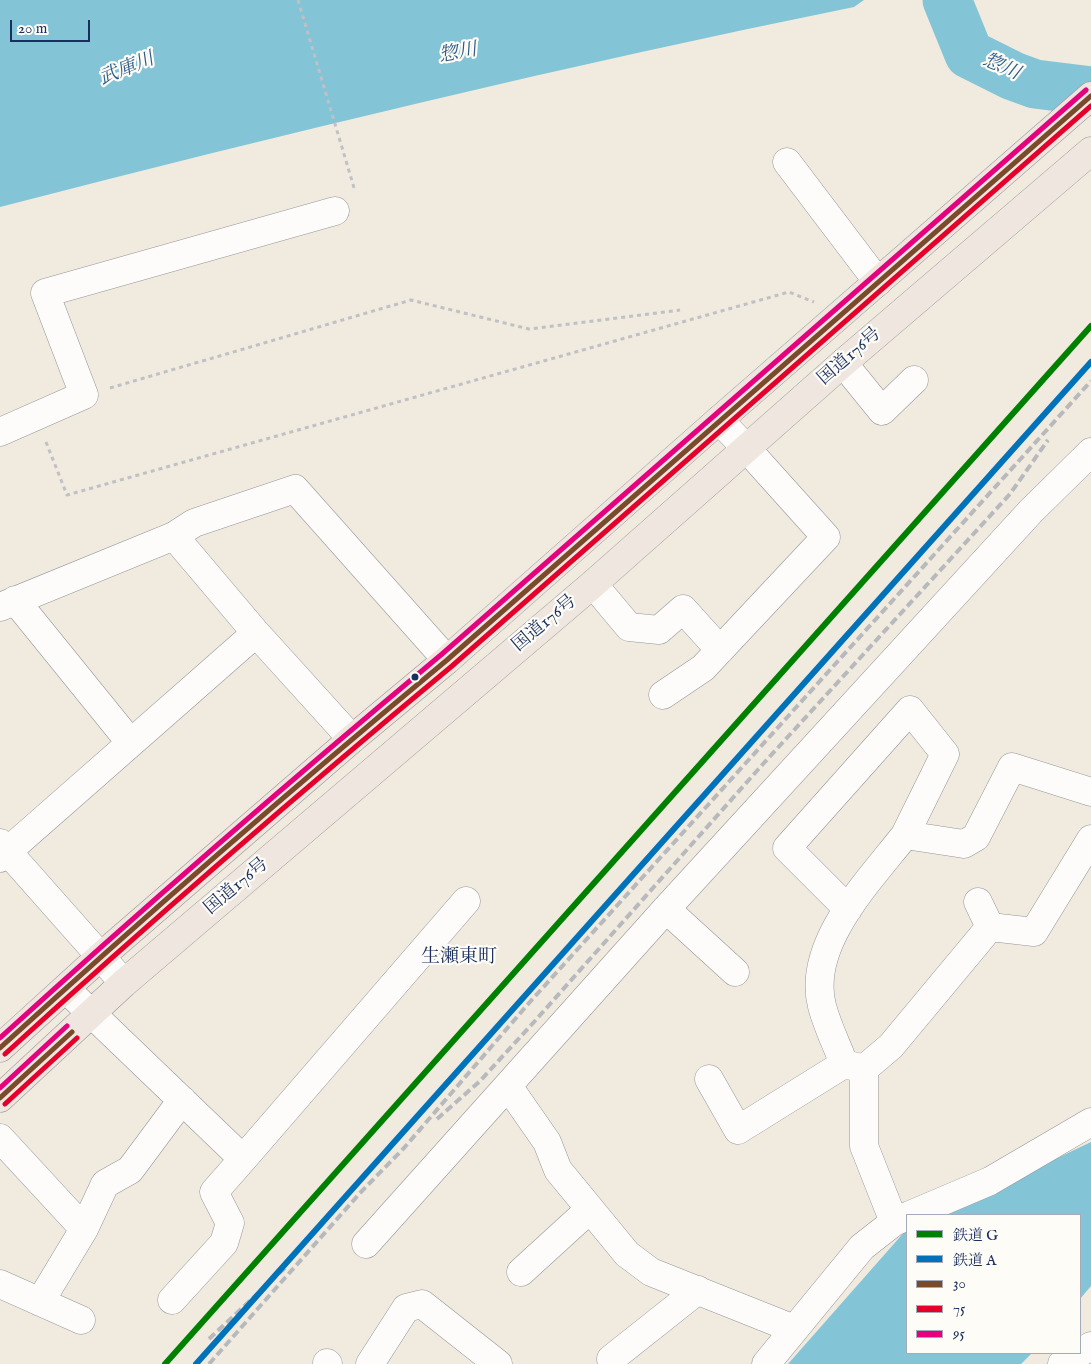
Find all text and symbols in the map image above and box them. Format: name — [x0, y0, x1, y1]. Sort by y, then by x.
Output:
scale bar — [12, 10, 92, 42]
text: 20 m — [18, 19, 47, 38]
water label: 惣川 — [437, 39, 479, 69]
water label: 武庫川 — [96, 49, 158, 91]
water label: 惣川 — [979, 50, 1023, 86]
street label: 国道176号 — [814, 324, 886, 390]
street label: 国道176号 — [509, 591, 581, 657]
unlabelled marker — [410, 672, 420, 682]
street label: 国道176号 — [201, 854, 273, 920]
district label: 生瀬東町 — [421, 947, 497, 969]
legend — [906, 1214, 1081, 1354]
text: 鉄道 G — [953, 1226, 998, 1245]
text: 鉄道 A — [953, 1251, 996, 1270]
text: 30 — [953, 1274, 966, 1293]
text: 75 — [953, 1299, 965, 1318]
text: 95 — [953, 1324, 965, 1343]

